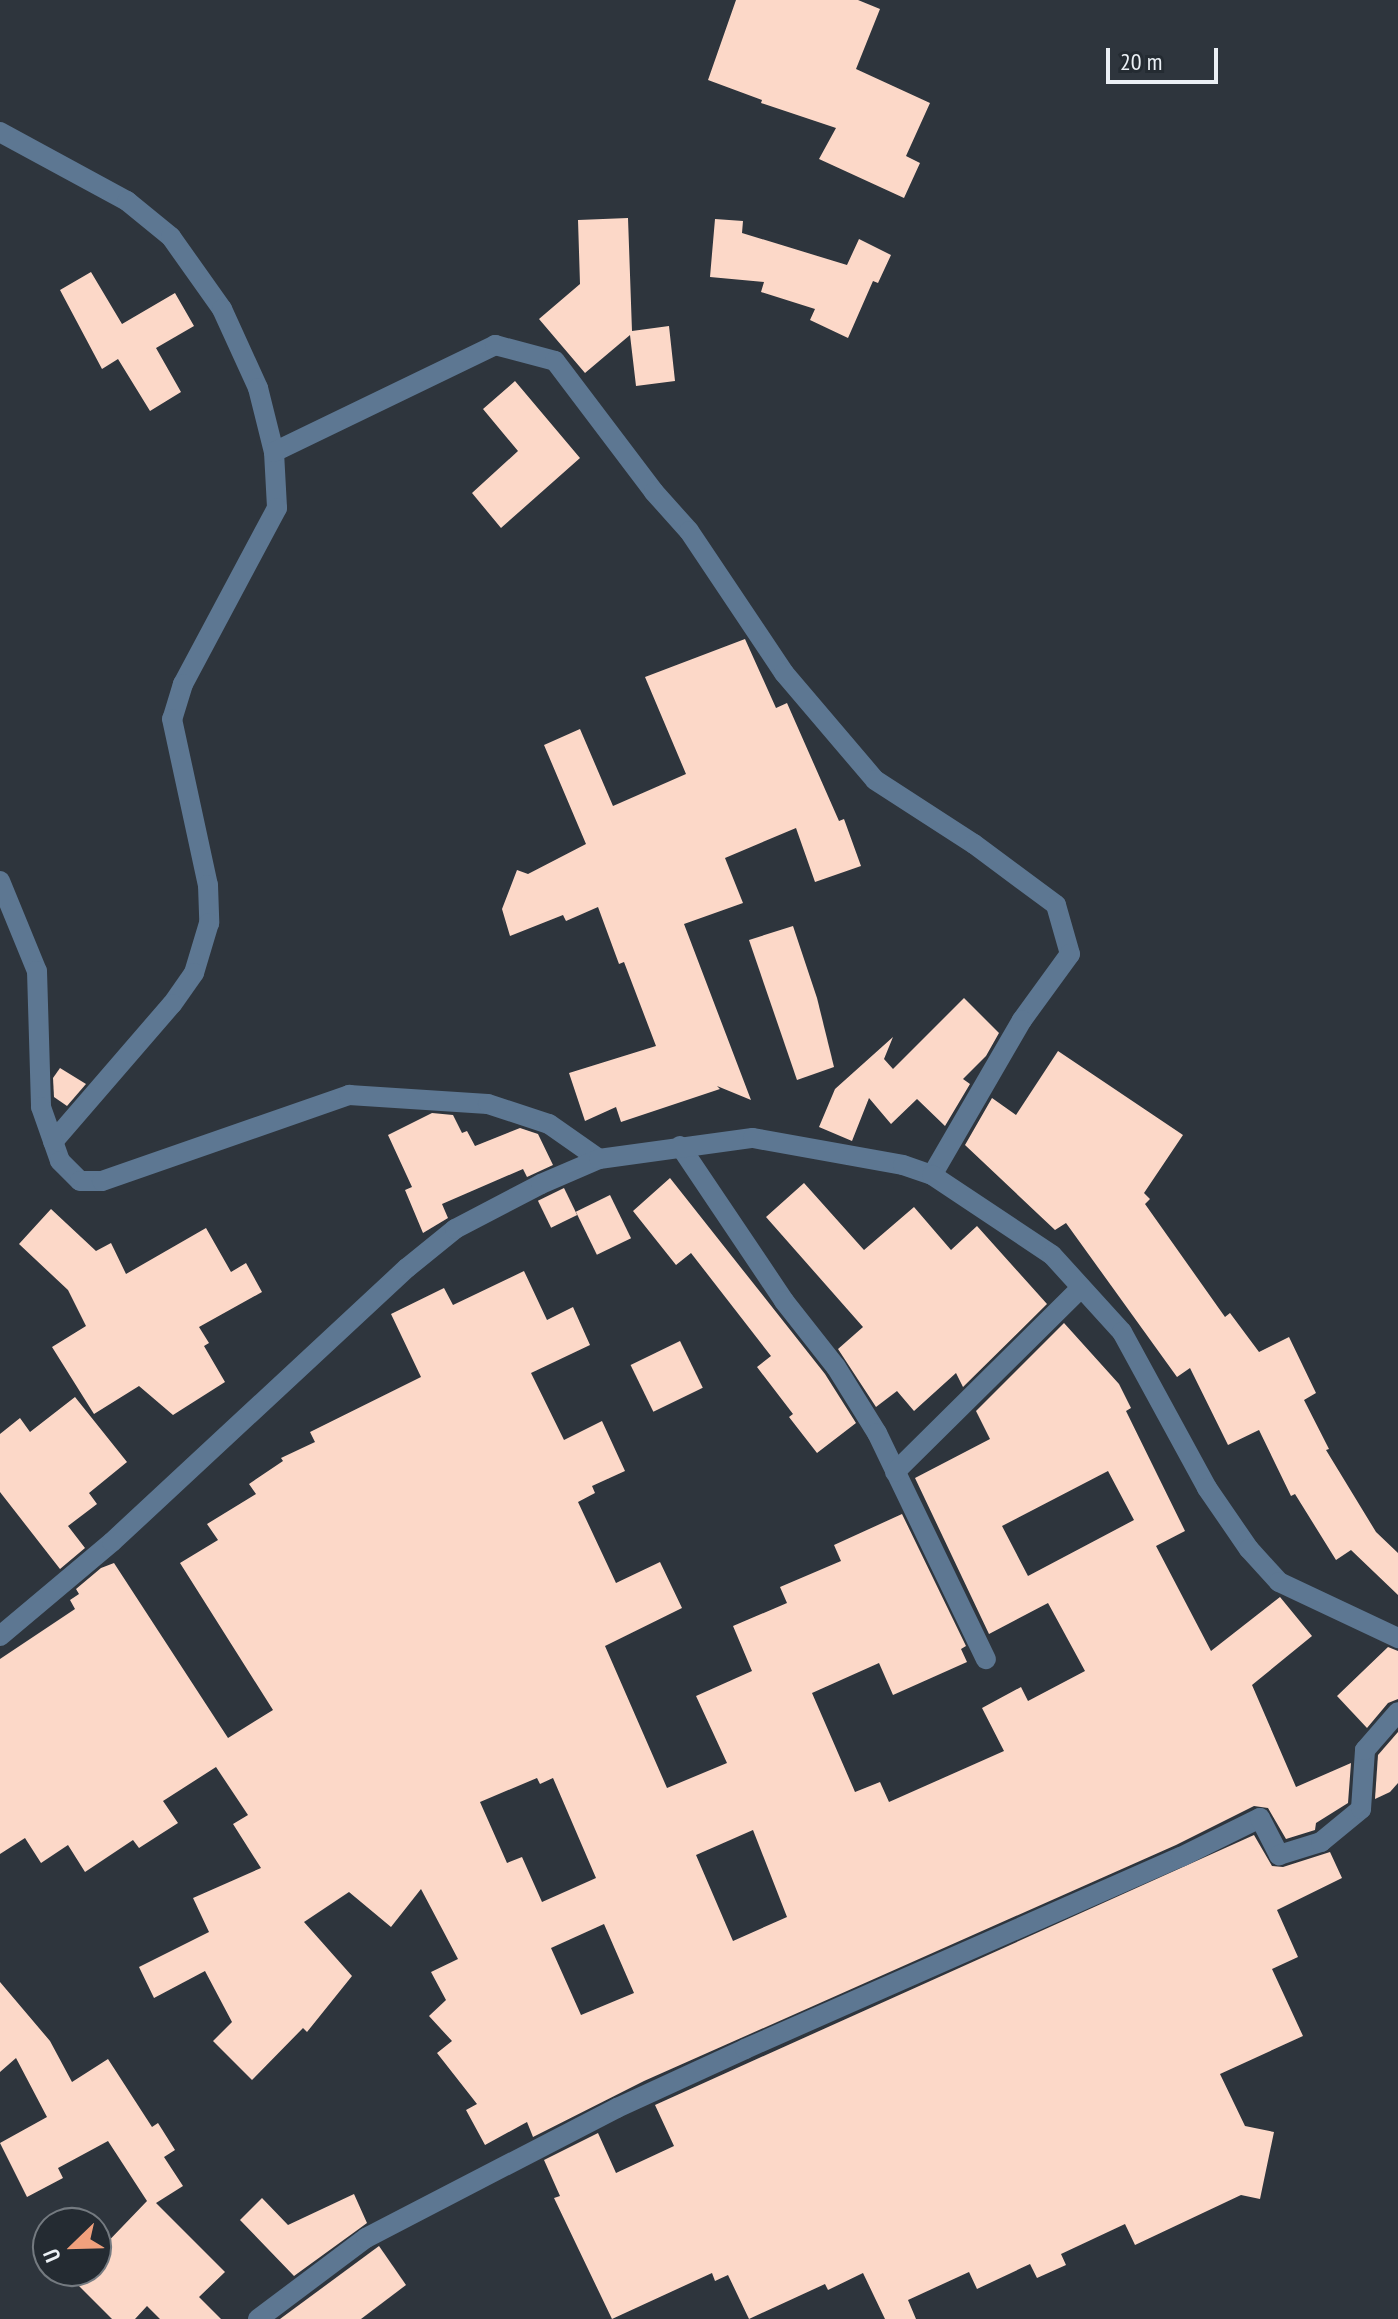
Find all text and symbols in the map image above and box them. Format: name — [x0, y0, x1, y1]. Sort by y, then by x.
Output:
scale bar — [1110, 32, 1222, 82]
text: 20 m — [1120, 46, 1162, 77]
north arrow — [32, 2207, 112, 2287]
text: U — [37, 2245, 67, 2266]

